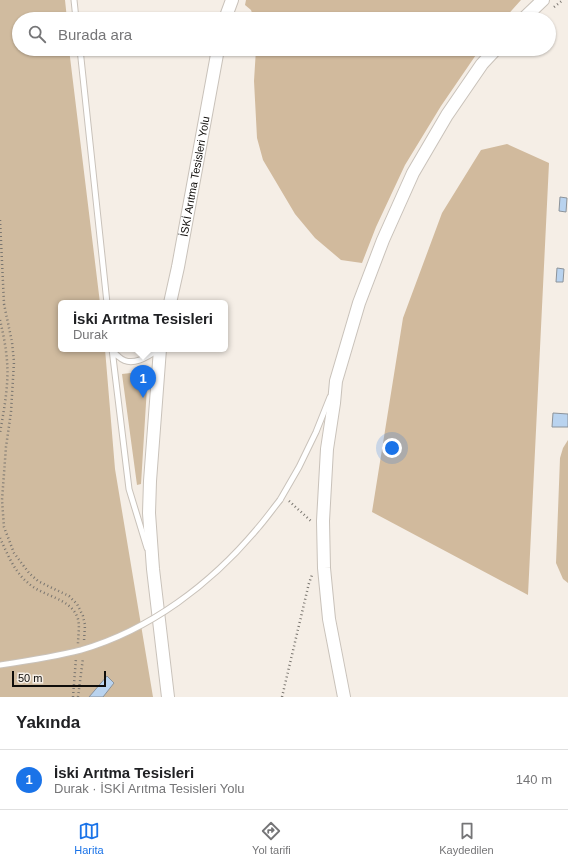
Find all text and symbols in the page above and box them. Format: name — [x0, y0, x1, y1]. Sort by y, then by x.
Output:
search box — [12, 12, 556, 56]
icon: search — [26, 23, 48, 45]
text: Burada ara — [58, 26, 132, 43]
street label: İSKİ Arıtma Tesisleri Yolu — [178, 115, 212, 238]
popup — [58, 300, 228, 352]
text: İski Arıtma Tesisleri — [73, 310, 213, 327]
text: Durak — [73, 327, 108, 342]
pin: 1 — [130, 365, 156, 398]
your location — [382, 438, 402, 458]
scale bar — [12, 669, 106, 688]
text: 50 m — [18, 672, 42, 684]
text: Yakında — [16, 713, 80, 732]
text: İski Arıtma Tesisleri — [54, 764, 194, 781]
text: 1 — [25, 772, 33, 787]
text: 140 m — [516, 772, 552, 787]
text: Durak · İSKİ Arıtma Tesisleri Yolu — [54, 781, 245, 796]
tab: Harita — [74, 820, 104, 856]
tab: Yol tarifi — [252, 820, 291, 856]
tab: Kaydedilen — [439, 820, 494, 856]

